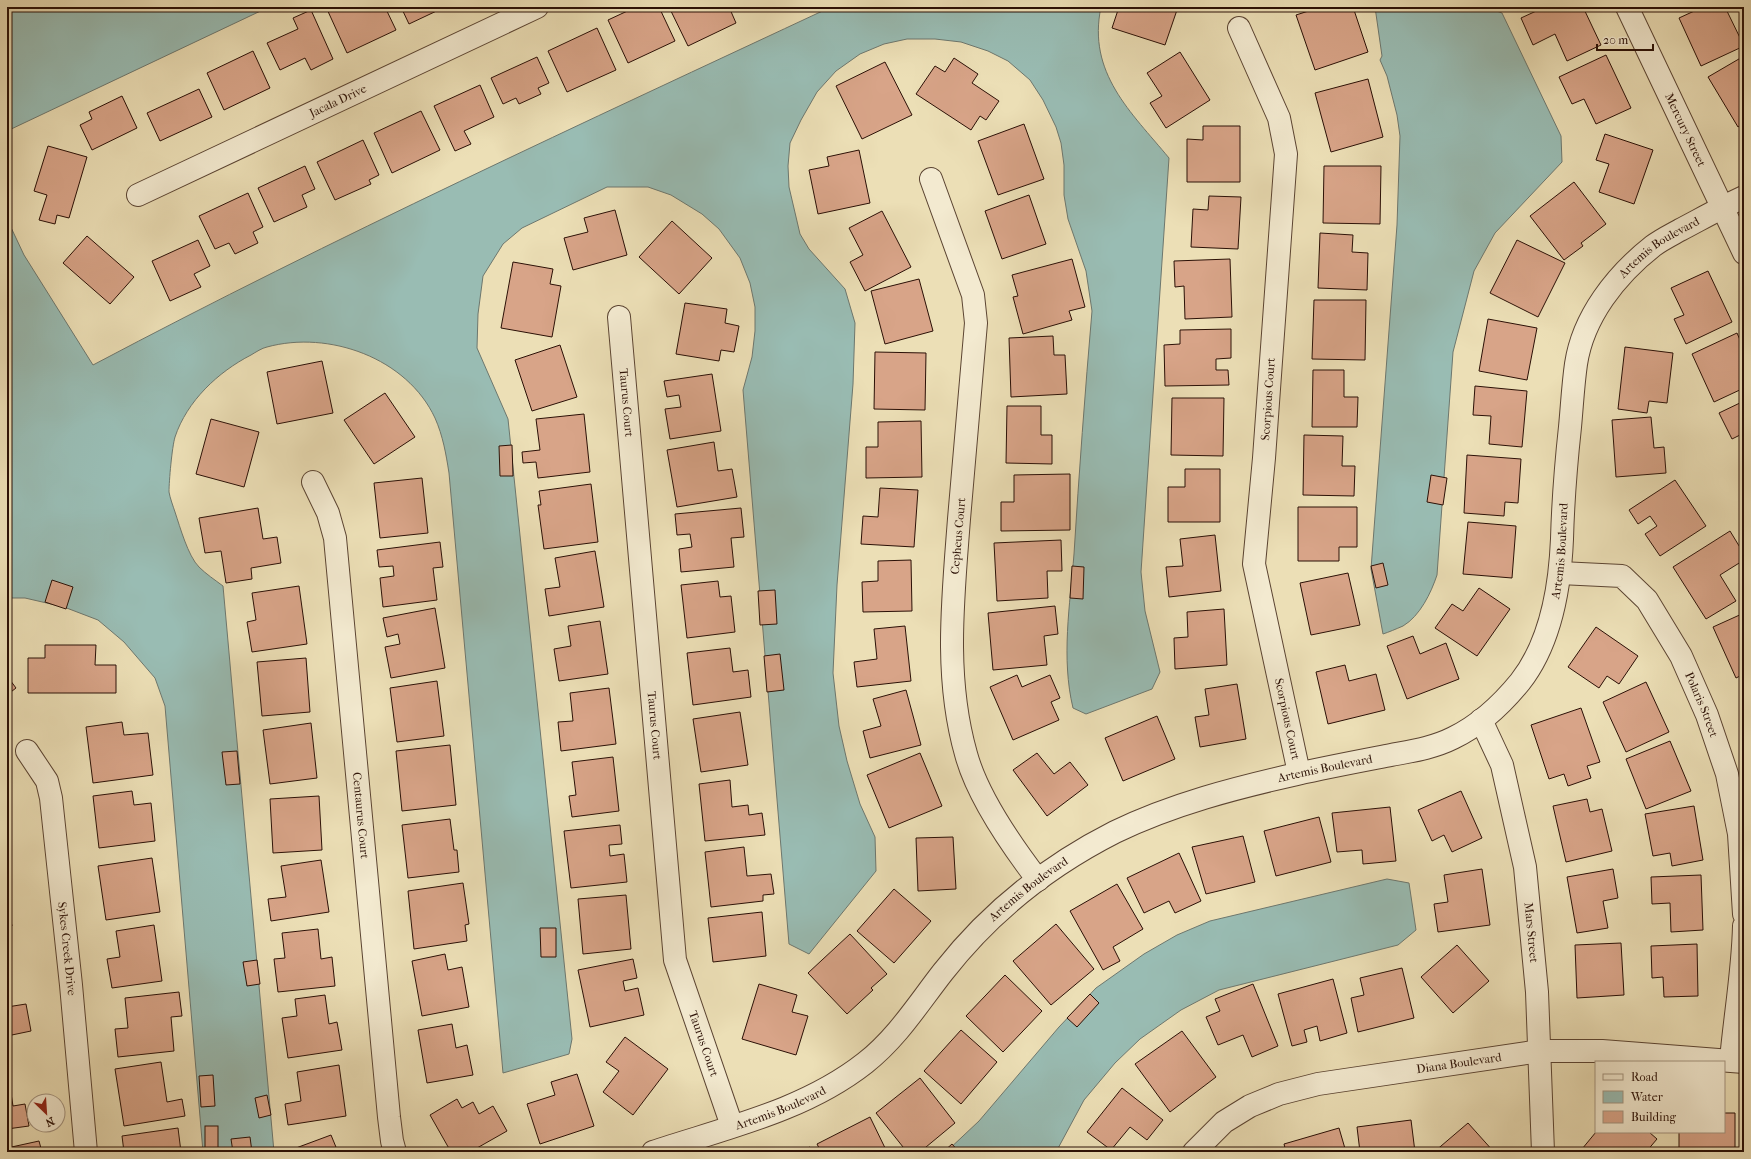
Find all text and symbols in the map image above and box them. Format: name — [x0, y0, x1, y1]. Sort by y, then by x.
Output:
scale bar — [1597, 26, 1653, 52]
text: 20 m — [1603, 33, 1628, 47]
street label: Jacala Drive — [306, 81, 369, 121]
street label: Mercury Street — [1662, 91, 1709, 169]
street label: Artemis Boulevard — [1615, 214, 1702, 281]
street label: Scorpious Court — [1258, 356, 1278, 441]
street label: Taurus Court — [617, 368, 636, 438]
street label: Cepheus Court — [948, 496, 968, 575]
street label: Artemis Boulevard — [1548, 502, 1571, 601]
street label: Polaris Street — [1682, 670, 1721, 740]
street label: Scorpious Court — [1272, 677, 1303, 762]
street label: Taurus Court — [645, 691, 665, 761]
street label: Artemis Boulevard — [1275, 752, 1374, 785]
street label: Centaurus Court — [350, 772, 372, 860]
street label: Artemis Boulevard — [985, 854, 1071, 925]
street label: Sykes Creek Drive — [55, 901, 79, 996]
street label: Mars Street — [1521, 902, 1541, 964]
street label: Taurus Court — [686, 1009, 722, 1079]
street label: Diana Boulevard — [1415, 1050, 1503, 1076]
legend — [1595, 1061, 1725, 1133]
text: Road — [1631, 1070, 1658, 1084]
street label: Artemis Boulevard — [733, 1083, 828, 1133]
text: Water — [1630, 1090, 1664, 1104]
north arrow — [26, 1093, 66, 1133]
text: Building — [1631, 1110, 1676, 1124]
text: N — [43, 1114, 57, 1130]

